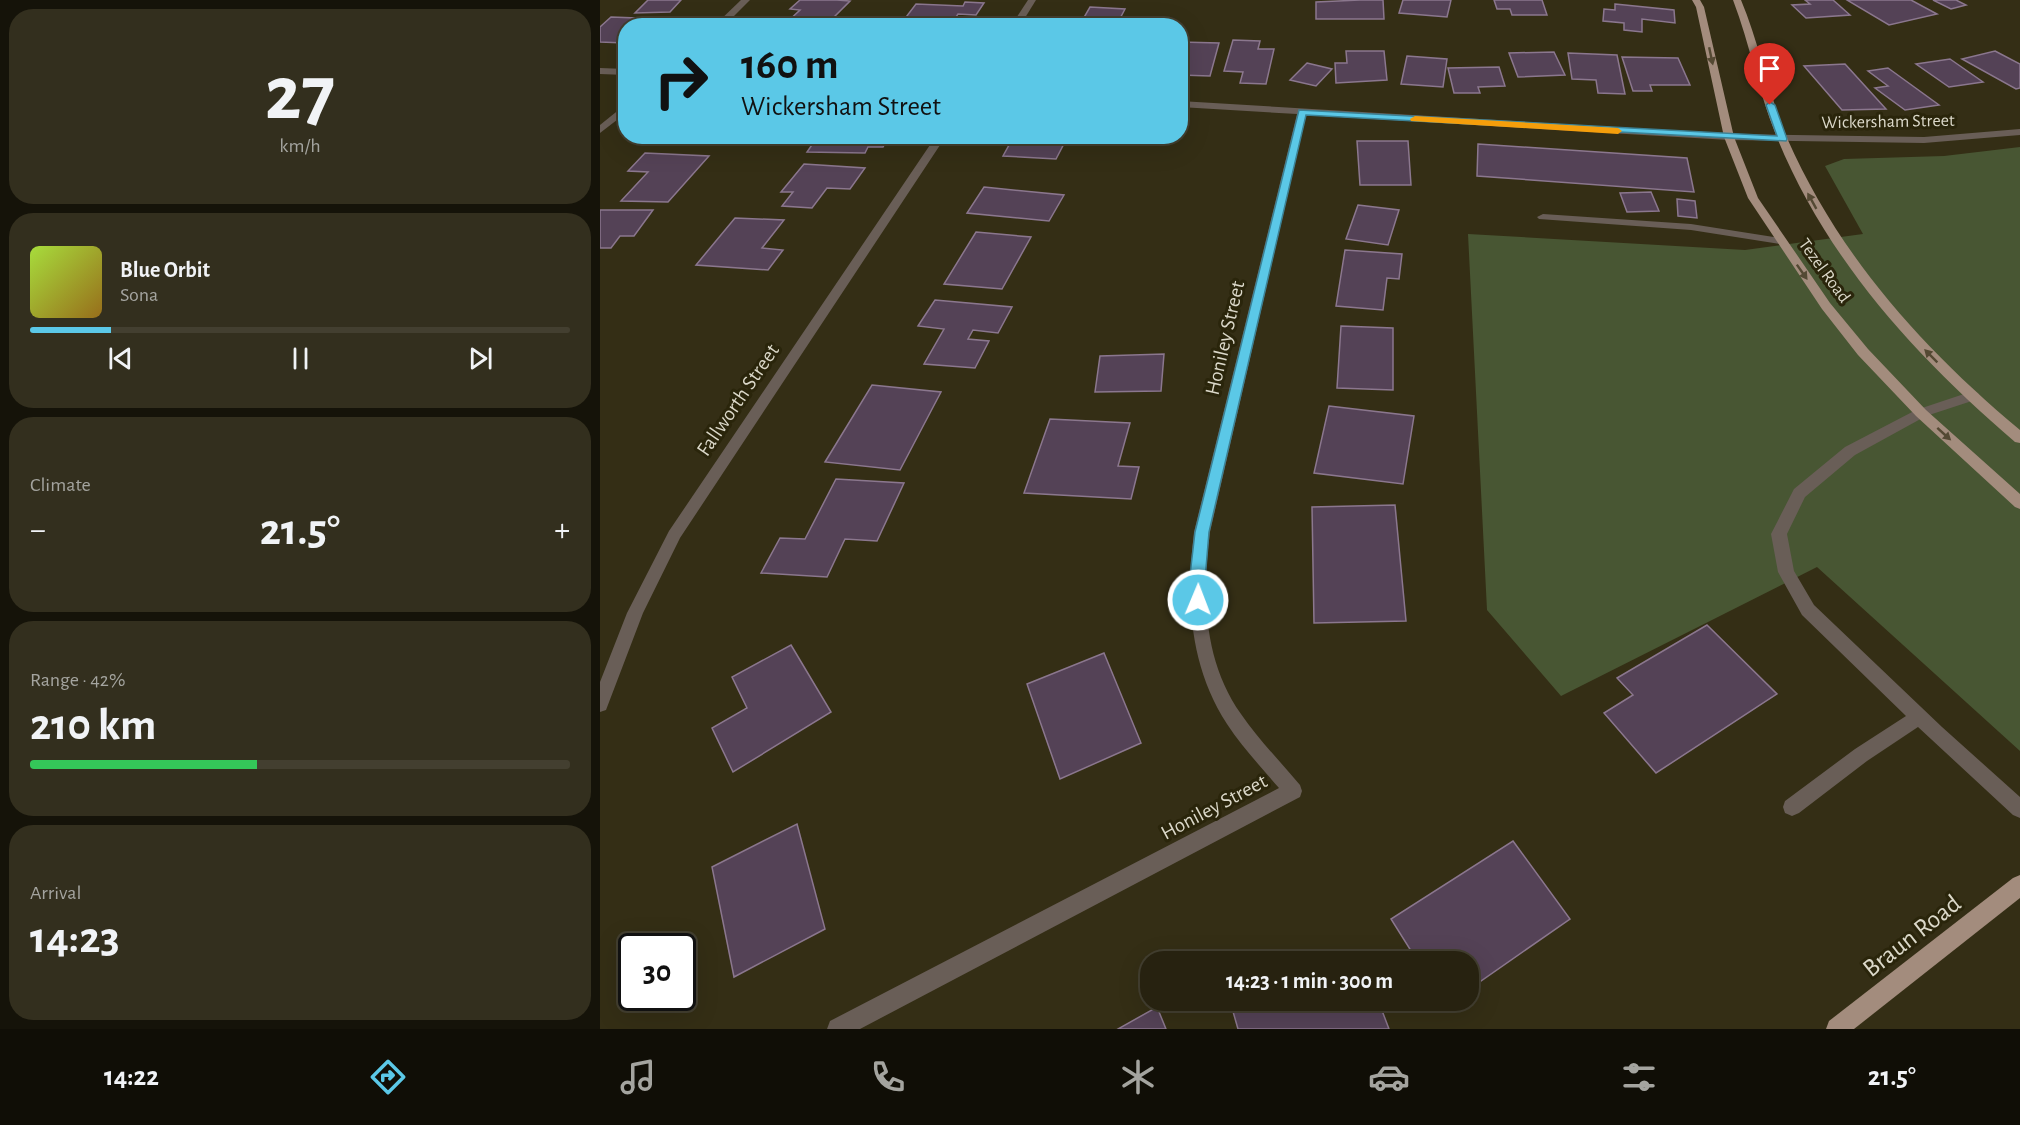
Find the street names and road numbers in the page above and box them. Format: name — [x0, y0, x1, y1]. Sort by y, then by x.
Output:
street label: Wickersham Street — [1821, 112, 1955, 132]
street label: Tezel Road — [1795, 236, 1853, 306]
street label: Honiley Street — [1202, 278, 1248, 397]
street label: Fallworth Street — [693, 340, 783, 460]
street label: Honiley Street — [1158, 770, 1271, 844]
street label: Braun Road — [1858, 890, 1966, 982]

